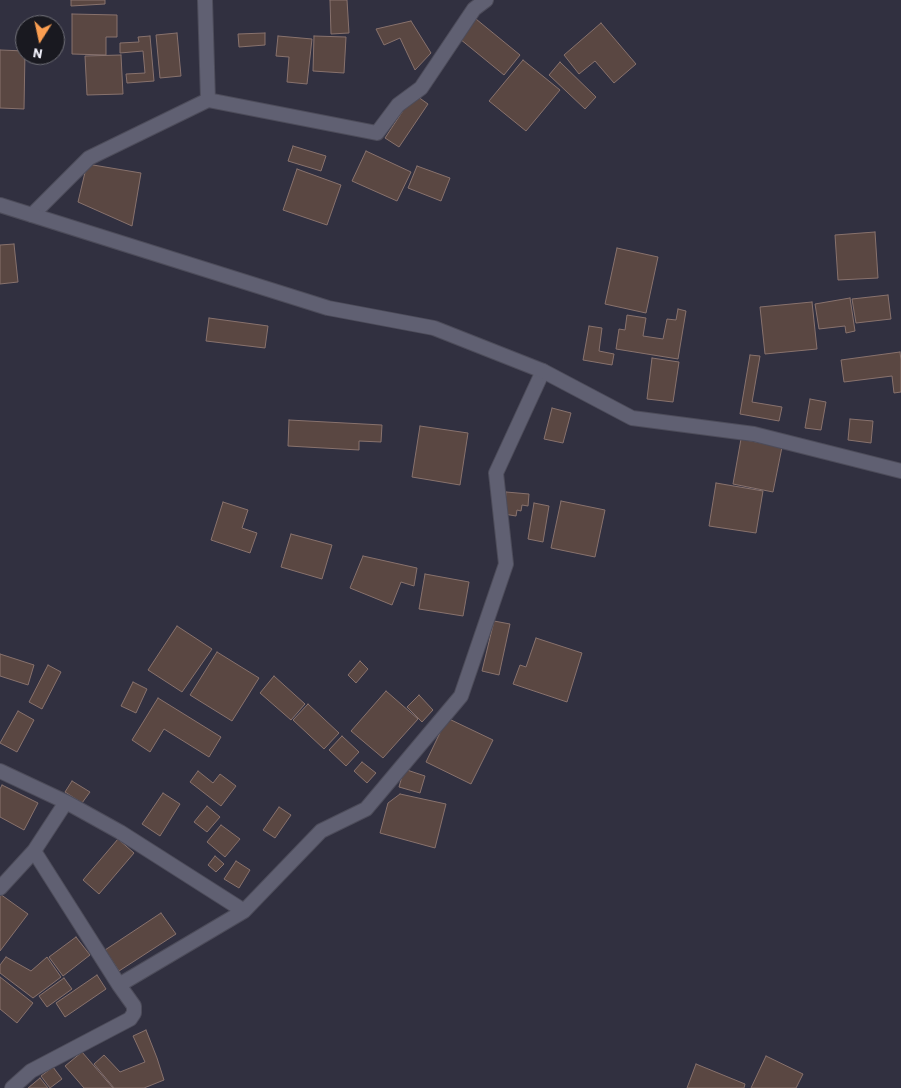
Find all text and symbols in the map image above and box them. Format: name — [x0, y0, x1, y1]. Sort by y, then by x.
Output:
north arrow — [15, 15, 65, 65]
text: N — [31, 45, 44, 63]

